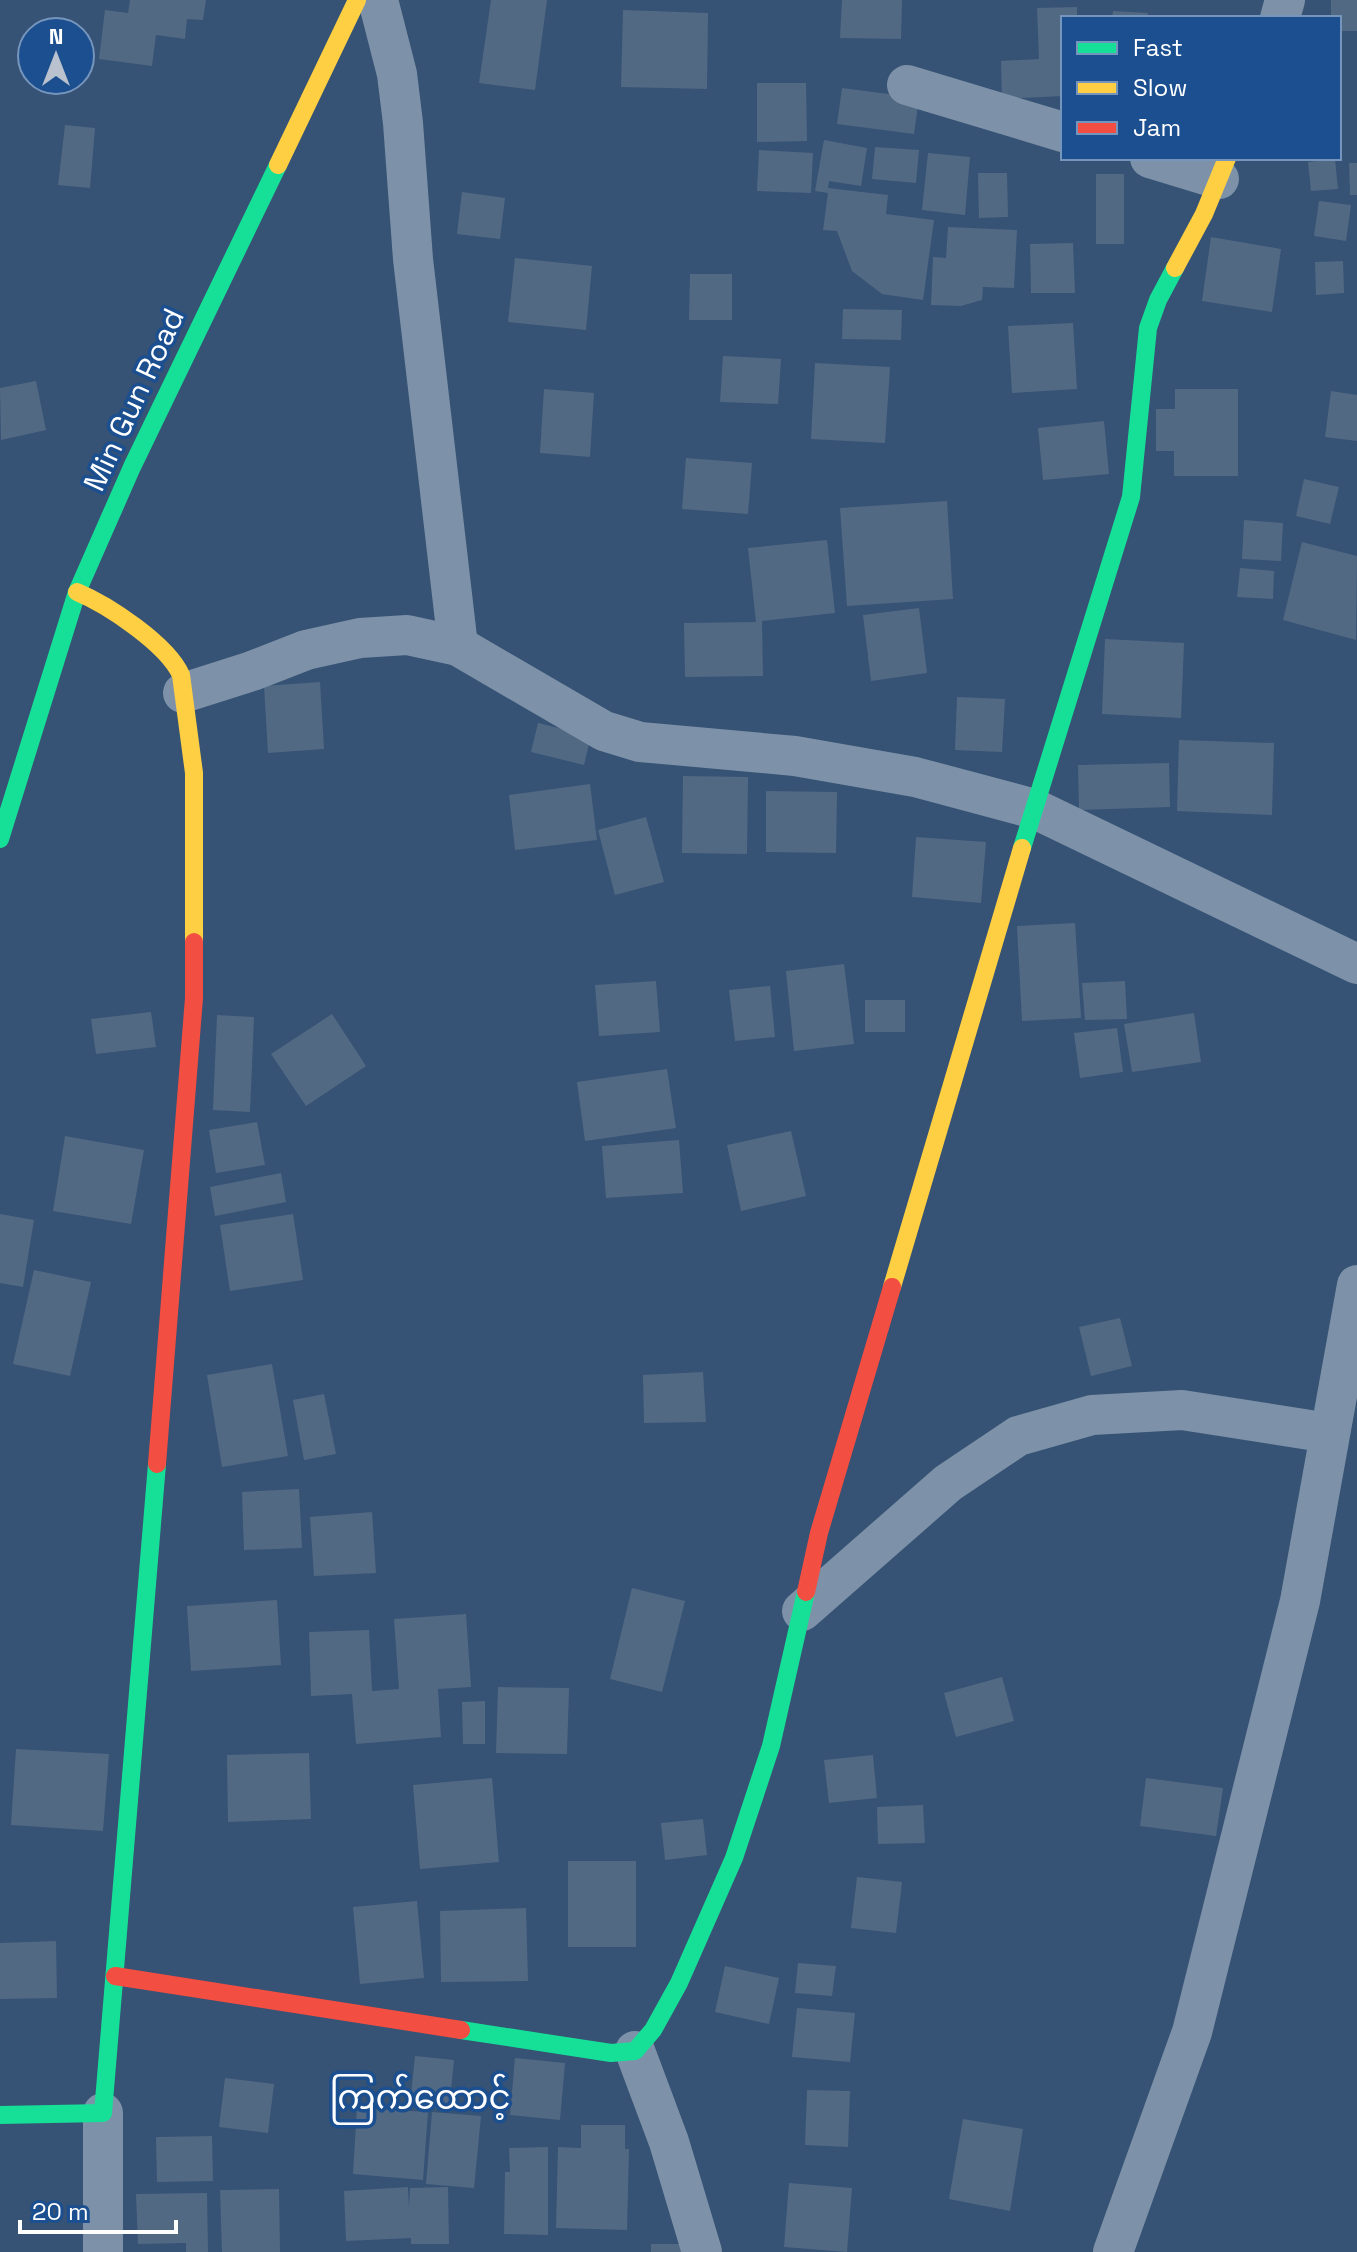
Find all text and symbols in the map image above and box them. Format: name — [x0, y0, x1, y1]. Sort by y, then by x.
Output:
north arrow — [16, 16, 96, 96]
legend — [1061, 16, 1341, 160]
text: N — [49, 22, 63, 50]
text: Fast — [1133, 32, 1183, 63]
text: Slow — [1133, 72, 1187, 103]
text: Jam — [1133, 112, 1181, 143]
street label: Min Gun Road — [74, 302, 193, 497]
district label: ကြက်ထောင့် — [329, 2073, 511, 2125]
scale bar — [20, 2184, 176, 2234]
text: 20 m — [32, 2196, 89, 2227]

